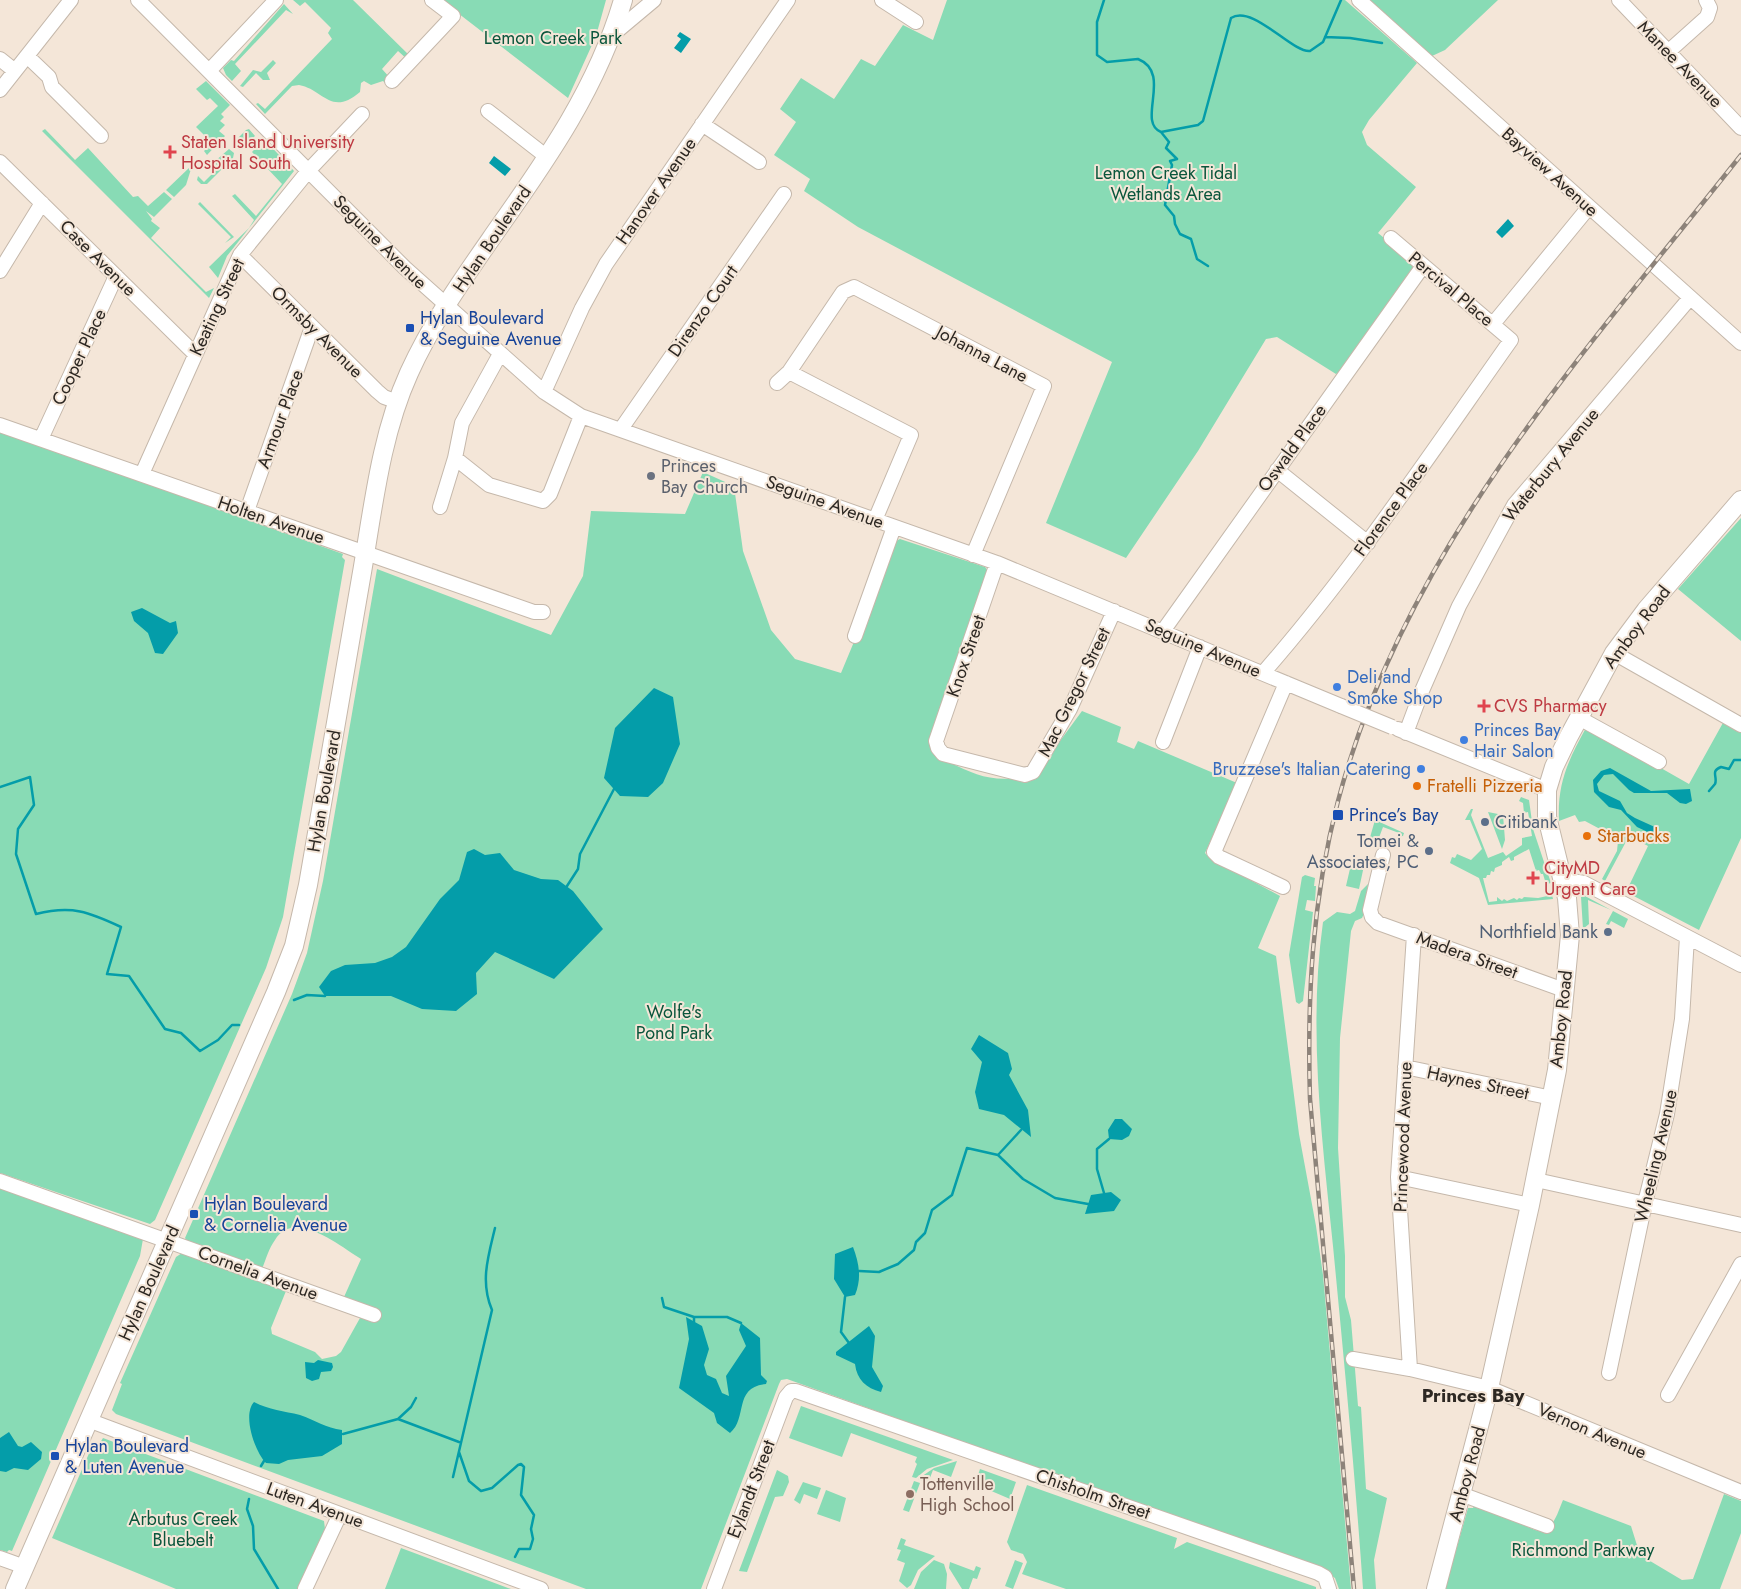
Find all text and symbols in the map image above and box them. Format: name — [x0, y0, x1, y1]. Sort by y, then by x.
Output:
street label: Manee Avenue — [1632, 14, 1728, 114]
park label: Lemon Creek Park — [484, 25, 622, 51]
street label: Bayview Avenue — [1496, 121, 1604, 223]
place label: Staten Island University Hospital South — [181, 129, 355, 176]
street label: Hanover Avenue — [609, 132, 703, 250]
marker: Staten Island University Hospital South — [163, 145, 177, 159]
park label: Lemon Creek Tidal Wetlands Area — [1095, 160, 1237, 207]
street label: Hylan Boulevard — [447, 180, 537, 298]
street label: Seguine Avenue — [327, 189, 433, 295]
street label: Case Avenue — [54, 214, 142, 302]
street label: Percival Place — [1403, 245, 1499, 333]
street label: Keating Street — [183, 253, 251, 360]
street label: Direnzo Court — [662, 259, 745, 362]
street label: Ormsby Avenue — [265, 280, 369, 384]
street label: Cooper Place — [45, 305, 113, 409]
place label: Hylan Boulevard & Seguine Avenue — [420, 305, 561, 352]
street label: Johanna Lane — [930, 318, 1033, 389]
marker: Hylan Boulevard & Seguine Avenue — [404, 322, 416, 334]
street label: Armour Place — [250, 366, 310, 472]
street label: Oswald Place — [1251, 399, 1333, 497]
street label: Waterbury Avenue — [1497, 402, 1605, 528]
place label: Princes Bay Church — [661, 453, 748, 500]
street label: Florence Place — [1348, 456, 1434, 562]
street label: Seguine Avenue — [762, 469, 888, 535]
marker: Princes Bay Church — [645, 470, 657, 482]
street label: Holten Avenue — [214, 490, 328, 550]
street label: Amboy Road — [1597, 580, 1677, 674]
street label: Knox Street — [940, 611, 992, 700]
street label: Seguine Avenue — [1141, 612, 1265, 684]
street label: Mac Gregor Street — [1031, 622, 1117, 761]
place label: Deli and Smoke Shop — [1347, 664, 1442, 711]
marker: Deli and Smoke Shop — [1331, 681, 1343, 693]
place label: CVS Pharmacy — [1494, 693, 1607, 719]
marker: CVS Pharmacy — [1478, 700, 1490, 712]
place label: Princes Bay Hair Salon — [1474, 717, 1561, 764]
street label: Hylan Boulevard — [300, 728, 348, 854]
marker: Princes Bay Hair Salon — [1458, 734, 1470, 746]
place label: Bruzzese's Italian Catering — [1212, 756, 1411, 782]
marker: Bruzzese's Italian Catering — [1415, 763, 1427, 775]
place label: Fratelli Pizzeria — [1427, 773, 1543, 799]
marker: Fratelli Pizzeria — [1411, 780, 1423, 792]
place label: Prince’s Bay — [1349, 802, 1439, 828]
marker: Prince’s Bay — [1331, 808, 1345, 822]
place label: Citibank — [1495, 809, 1557, 835]
marker: Citibank — [1479, 816, 1491, 828]
place label: Starbucks — [1597, 823, 1670, 849]
place label: Tomei & Associates, PC — [1307, 828, 1419, 875]
marker: Starbucks — [1581, 830, 1593, 842]
marker: Tomei & Associates, PC — [1423, 845, 1435, 857]
place label: CityMD Urgent Care — [1544, 855, 1636, 902]
marker: CityMD Urgent Care — [1526, 871, 1540, 885]
place label: Northfield Bank — [1479, 919, 1598, 945]
street label: Madera Street — [1413, 925, 1522, 986]
marker: Northfield Bank — [1602, 926, 1614, 938]
street label: Amboy Road — [1543, 969, 1579, 1069]
park label: Wolfe's Pond Park — [636, 999, 712, 1046]
street label: Haynes Street — [1425, 1060, 1532, 1107]
street label: Princewood Avenue — [1387, 1061, 1419, 1213]
street label: Wheeling Avenue — [1628, 1087, 1684, 1225]
place label: Hylan Boulevard & Cornelia Avenue — [204, 1191, 348, 1238]
marker: Hylan Boulevard & Cornelia Avenue — [188, 1208, 200, 1220]
street label: Hylan Boulevard — [112, 1221, 186, 1345]
street label: Cornelia Avenue — [194, 1239, 322, 1307]
district label: Princes Bay — [1422, 1382, 1525, 1409]
street label: Vernon Avenue — [1533, 1396, 1651, 1466]
street label: Amboy Road — [1442, 1423, 1492, 1525]
place label: Hylan Boulevard & Luten Avenue — [65, 1433, 189, 1480]
street label: Eylandt Street — [720, 1436, 782, 1542]
marker: Hylan Boulevard & Luten Avenue — [49, 1450, 61, 1462]
street label: Chisholm Street — [1032, 1462, 1154, 1526]
place label: Tottenville High School — [920, 1471, 1014, 1518]
street label: Luten Avenue — [263, 1475, 367, 1535]
marker: Tottenville High School — [904, 1488, 916, 1500]
park label: Arbutus Creek Bluebelt — [129, 1506, 238, 1553]
park label: Richmond Parkway — [1512, 1537, 1655, 1563]

